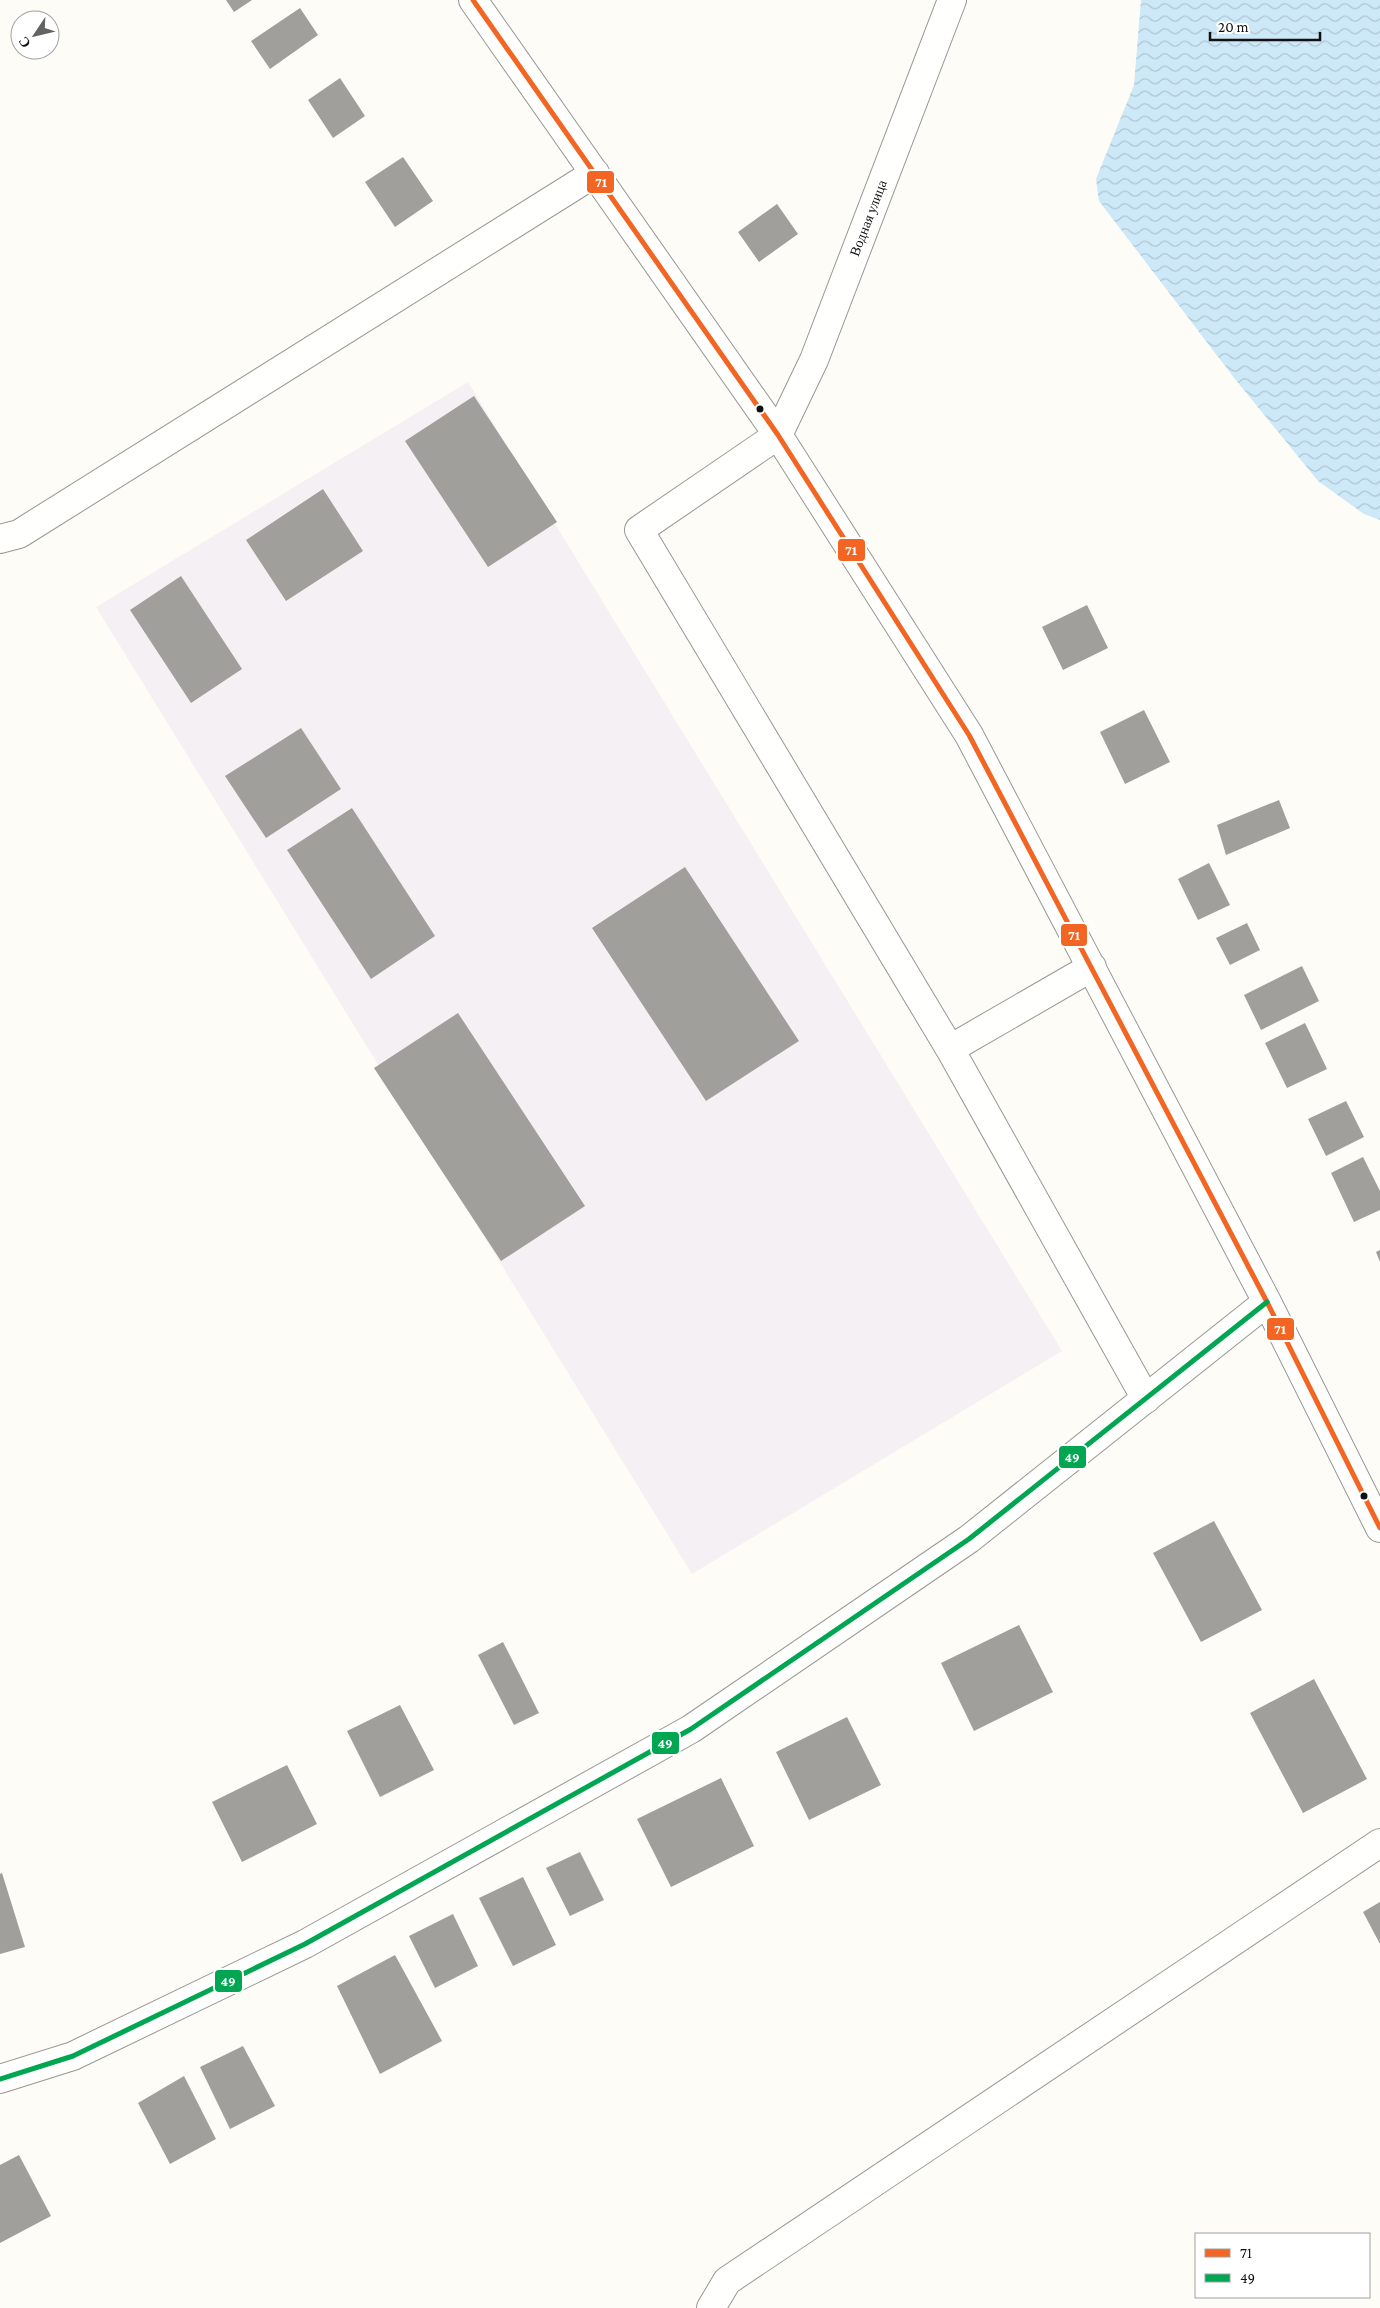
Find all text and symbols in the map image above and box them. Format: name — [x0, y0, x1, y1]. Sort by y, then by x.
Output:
north arrow — [10, 10, 60, 60]
scale bar — [1210, 10, 1320, 42]
text: 20 m — [1218, 19, 1249, 35]
text: С — [15, 34, 34, 51]
line badge: 71 — [586, 170, 615, 194]
text: 71 — [595, 174, 607, 190]
street label: Водная улица — [846, 177, 890, 258]
unlabelled marker — [755, 404, 765, 414]
line badge: 71 — [837, 538, 866, 562]
text: 71 — [845, 542, 857, 558]
line badge: 71 — [1060, 923, 1088, 947]
text: 71 — [1068, 927, 1080, 943]
line badge: 71 — [1266, 1317, 1295, 1341]
text: 71 — [1274, 1321, 1286, 1337]
line badge: 49 — [1058, 1445, 1087, 1469]
text: 49 — [1064, 1449, 1080, 1465]
unlabelled marker — [1359, 1491, 1369, 1501]
line badge: 49 — [651, 1731, 680, 1755]
text: 49 — [657, 1735, 673, 1751]
line badge: 49 — [214, 1969, 243, 1993]
text: 49 — [220, 1973, 236, 1989]
legend — [1195, 2233, 1370, 2298]
text: 71 — [1240, 2245, 1252, 2261]
text: 49 — [1240, 2270, 1255, 2286]

